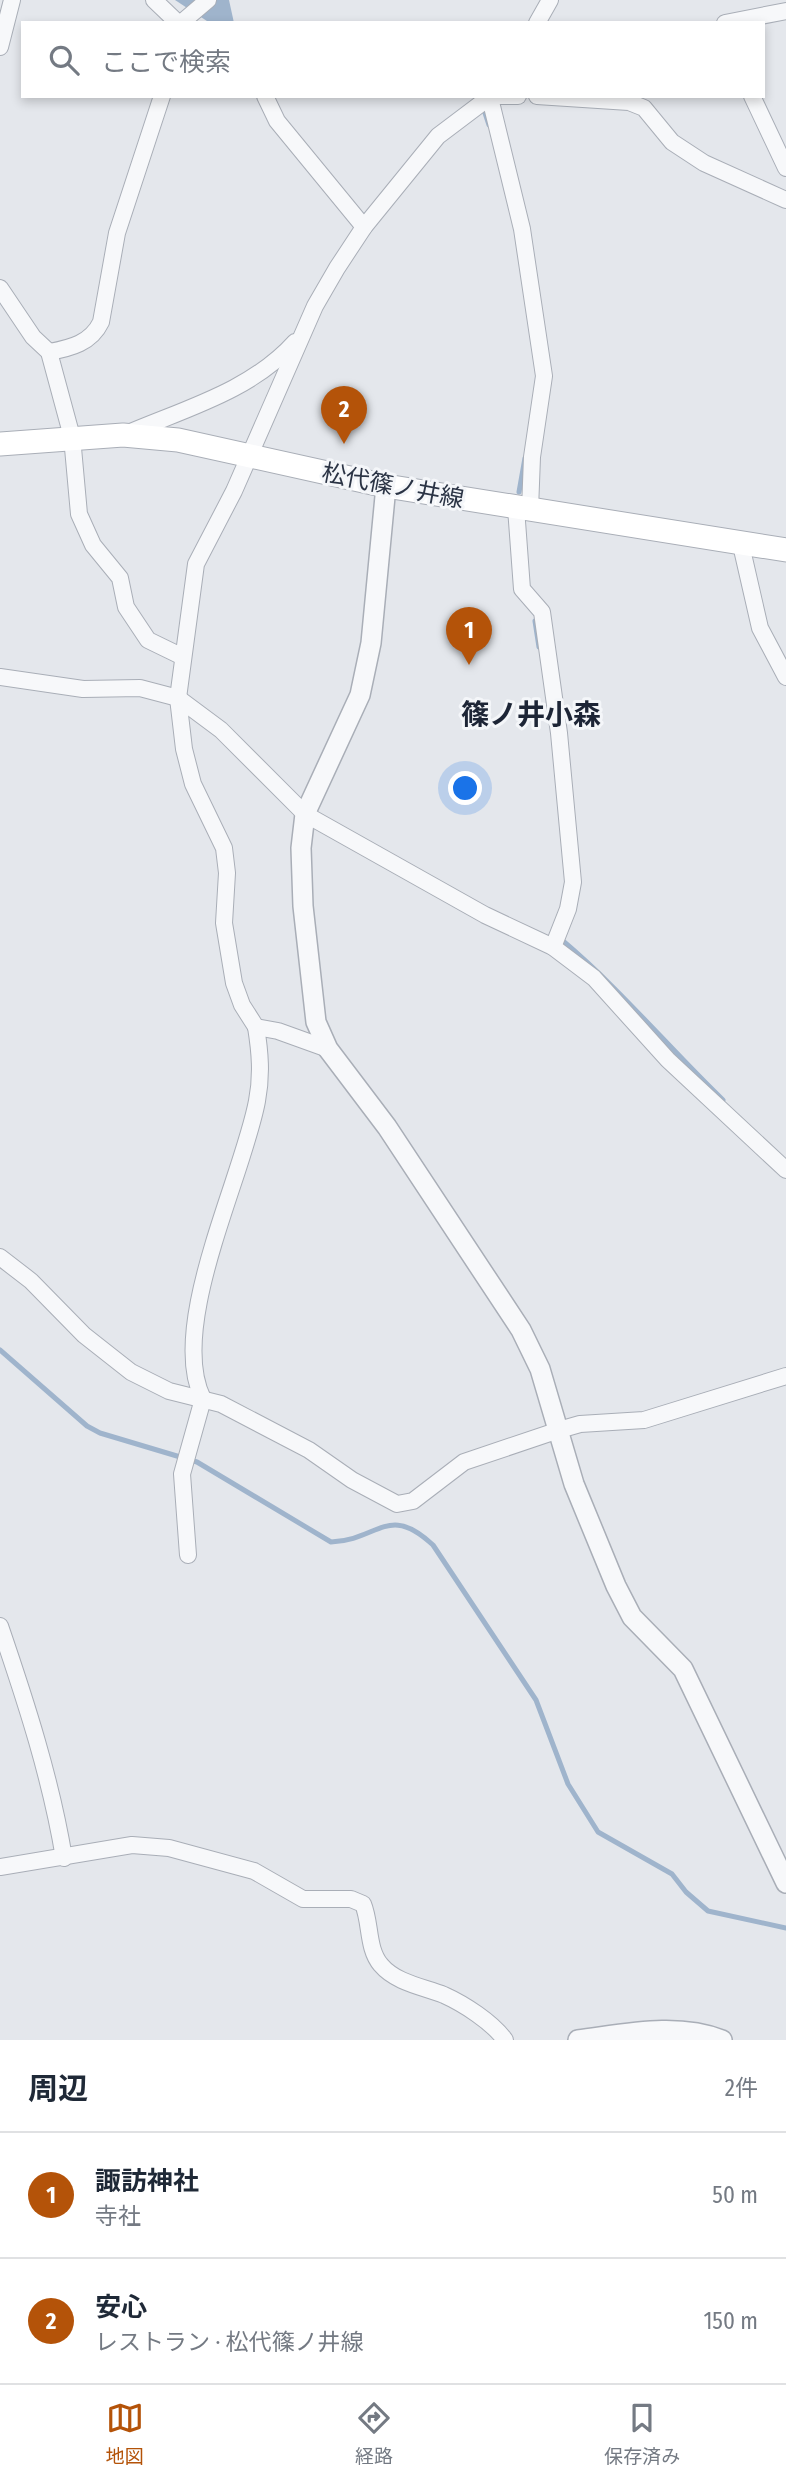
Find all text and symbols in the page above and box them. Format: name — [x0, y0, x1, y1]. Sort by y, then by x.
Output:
search box — [21, 21, 765, 98]
icon: search — [45, 41, 83, 79]
text: ここで検索 — [101, 47, 231, 78]
pin: 2 — [321, 386, 367, 444]
street label: 松代篠ノ井線 — [320, 459, 466, 513]
pin: 1 — [446, 607, 492, 665]
district label: 篠ノ井小森 — [461, 698, 601, 731]
your location — [448, 771, 482, 805]
text: 周辺 — [28, 2071, 88, 2107]
text: 2件 — [725, 2074, 758, 2102]
text: 諏訪神社 — [95, 2166, 199, 2197]
text: 1 — [46, 2181, 56, 2209]
text: 50 m — [712, 2181, 758, 2209]
text: 寺社 — [95, 2202, 141, 2230]
text: 安心 — [95, 2292, 147, 2323]
text: 2 — [46, 2307, 56, 2335]
text: 150 m — [703, 2307, 758, 2335]
text: レストラン · 松代篠ノ井線 — [95, 2328, 364, 2356]
tab: 地図 — [106, 2399, 144, 2468]
tab: 経路 — [355, 2399, 393, 2468]
tab: 保存済み — [604, 2399, 680, 2468]

